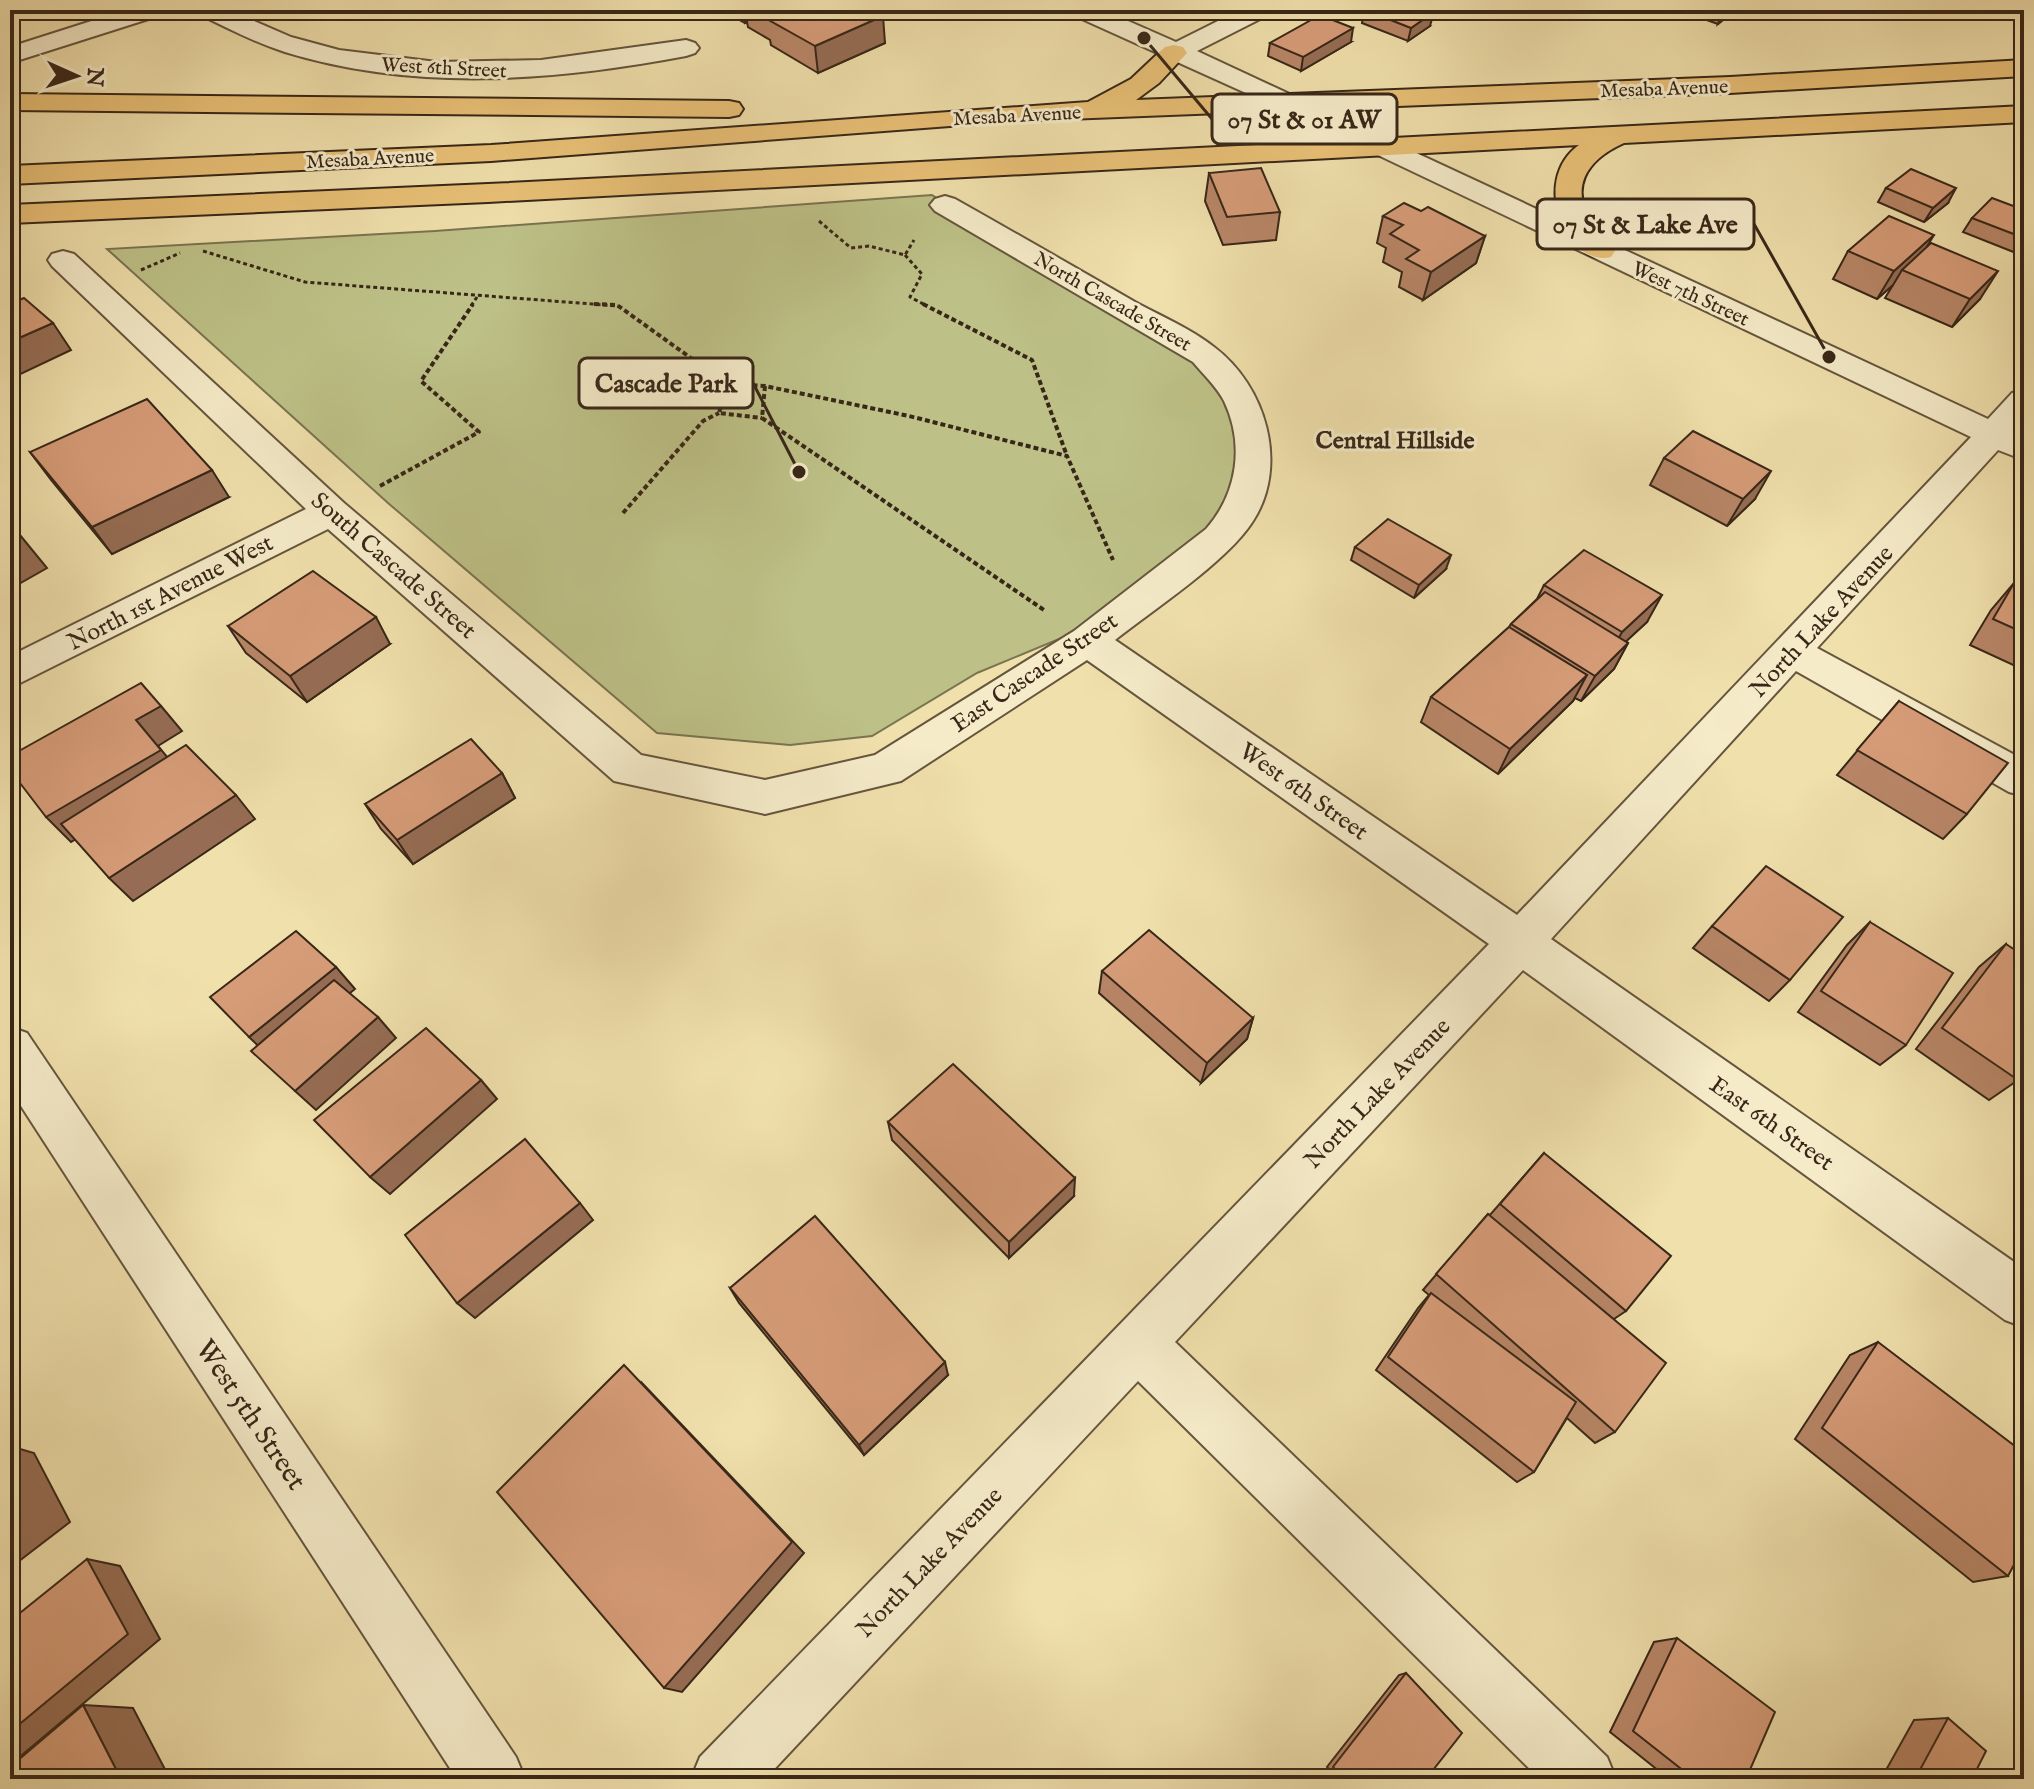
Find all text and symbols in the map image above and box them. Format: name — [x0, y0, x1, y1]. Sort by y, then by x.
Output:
north arrow — [36, 36, 116, 116]
street label: West 6th Street — [381, 53, 507, 84]
text: N — [79, 66, 109, 87]
street label: Mesaba Avenue — [1599, 75, 1729, 104]
callout: 07 St & 01 AW — [1212, 94, 1397, 144]
street label: Mesaba Avenue — [952, 101, 1082, 132]
text: 07 St & 01 AW — [1228, 104, 1383, 137]
street label: Mesaba Avenue — [305, 144, 435, 175]
callout: 07 St & Lake Ave — [1537, 199, 1754, 249]
text: 07 St & Lake Ave — [1552, 209, 1738, 242]
street label: North Cascade Street — [1029, 247, 1196, 358]
street label: West 7th Street — [1628, 256, 1753, 332]
callout: Cascade Park — [579, 358, 753, 408]
text: Cascade Park — [595, 368, 738, 401]
district label: Central Hillside — [1316, 426, 1474, 457]
street label: South Cascade Street — [304, 486, 482, 646]
street label: North 1st Avenue West — [63, 528, 279, 659]
street label: North Lake Avenue — [1743, 539, 1901, 705]
street label: East Cascade Street — [946, 606, 1124, 740]
street label: West 6th Street — [1233, 736, 1374, 848]
street label: North Lake Avenue — [1298, 1012, 1458, 1176]
street label: East 6th Street — [1703, 1070, 1839, 1178]
street label: West 5th Street — [187, 1333, 313, 1498]
street label: North Lake Avenue — [850, 1481, 1010, 1645]

